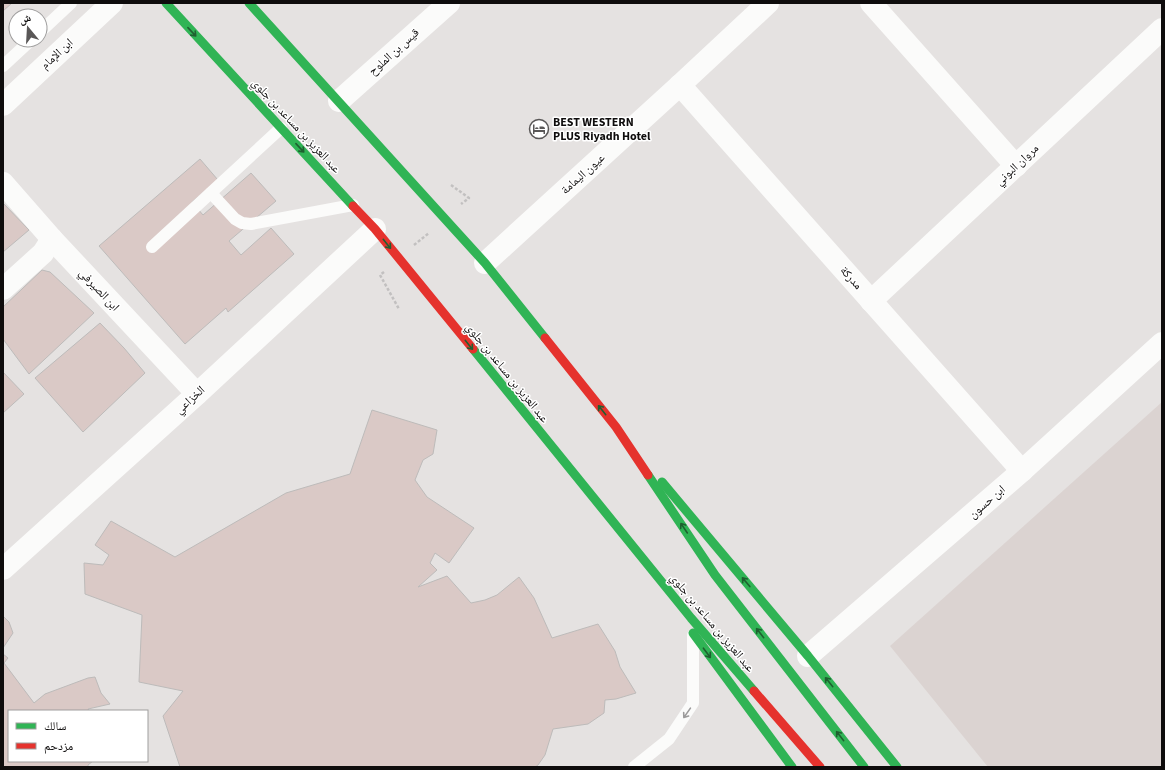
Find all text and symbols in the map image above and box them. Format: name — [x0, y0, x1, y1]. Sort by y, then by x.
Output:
north arrow — [8, 8, 48, 48]
text: ش — [17, 10, 33, 28]
street label: قيس بن الملوح — [365, 25, 423, 79]
one-way arrow — [188, 26, 197, 37]
street label: ابن الإمام — [37, 34, 77, 74]
street label: عبد العزيز بن مساعد بن جلوي — [247, 75, 344, 178]
place label: BEST WESTERN PLUS Riyadh Hotel — [553, 114, 651, 145]
hotel icon: BEST WESTERN PLUS Riyadh Hotel — [528, 118, 550, 140]
street label: مروان البوني — [991, 140, 1043, 190]
one-way arrow — [295, 142, 304, 153]
street label: عيون اليمامة — [557, 150, 609, 198]
one-way arrow — [383, 238, 391, 249]
street label: مدركة — [836, 263, 866, 293]
street label: ابن الصيرفي — [74, 265, 123, 316]
street label: عبد العزيز بن مساعد بن جلوي — [461, 320, 553, 427]
one-way arrow — [465, 339, 473, 350]
street label: الخزاعي — [171, 382, 210, 419]
one-way arrow — [598, 404, 607, 415]
street label: ابن حسون — [965, 481, 1009, 523]
one-way arrow — [680, 523, 688, 534]
street label: عبد العزيز بن مساعد بن جلوي — [665, 570, 758, 677]
one-way arrow — [741, 577, 750, 587]
one-way arrow — [756, 628, 765, 639]
one-way arrow — [703, 647, 711, 658]
one-way arrow — [824, 677, 833, 688]
one-way arrow — [682, 707, 691, 718]
legend — [8, 710, 148, 762]
text: سالك — [44, 718, 66, 735]
one-way arrow — [836, 731, 844, 742]
text: مزدحم — [44, 738, 73, 755]

